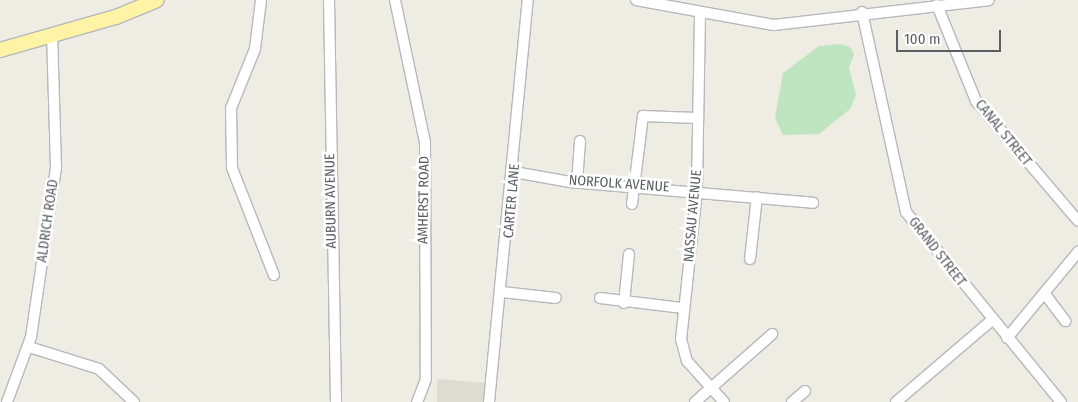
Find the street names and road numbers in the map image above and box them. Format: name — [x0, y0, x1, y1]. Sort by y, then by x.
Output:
street label: CANAL STREET — [971, 97, 1035, 169]
street label: AUBURN AVENUE — [322, 153, 340, 249]
street label: AMHERST ROAD — [415, 156, 433, 244]
street label: CARTER LANE — [500, 163, 524, 239]
street label: NASSAU AVENUE — [681, 169, 705, 263]
street label: NORFOLK AVENUE — [568, 172, 670, 196]
street label: ALDRICH ROAD — [34, 178, 62, 264]
street label: GRAND STREET — [905, 214, 969, 290]

